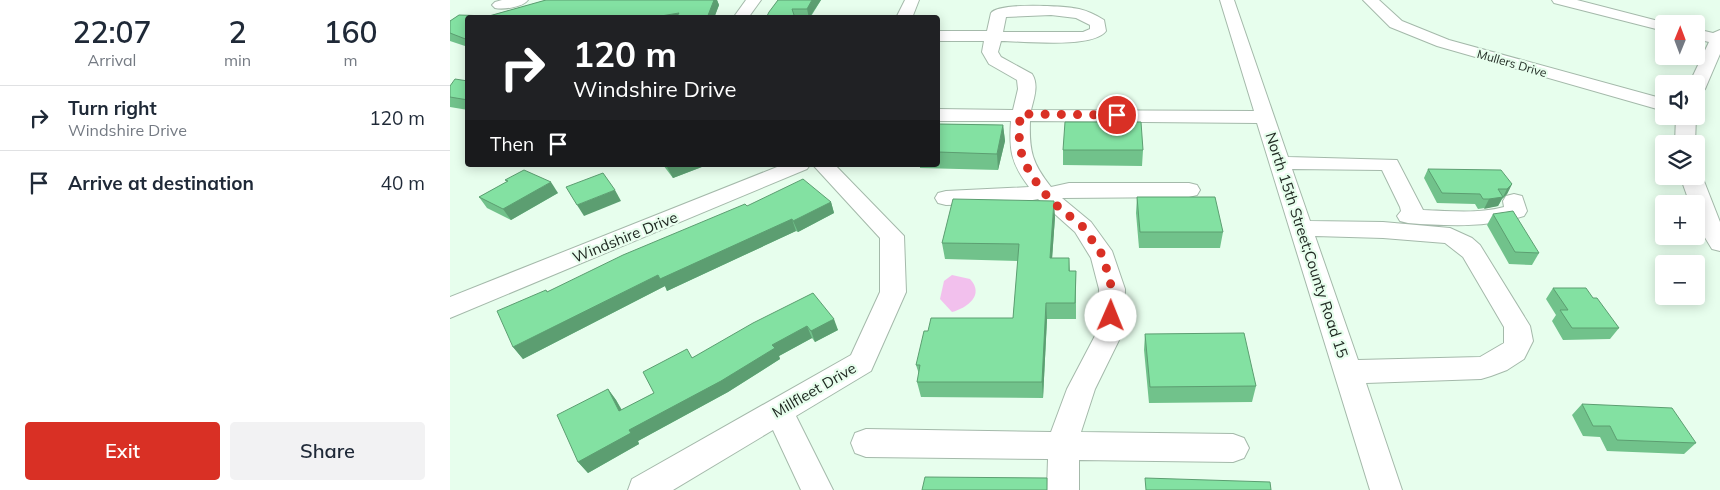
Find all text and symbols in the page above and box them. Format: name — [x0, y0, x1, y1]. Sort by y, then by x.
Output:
text: 22:07 — [72, 13, 152, 51]
text: 2 — [229, 13, 247, 51]
text: 160 — [324, 13, 378, 51]
north arrow — [1655, 15, 1705, 65]
map controls — [1655, 15, 1705, 305]
text: 120 m — [573, 32, 677, 76]
icon: right — [490, 35, 555, 100]
street label: Mullers Drive — [1475, 46, 1549, 80]
text: Arrival — [88, 50, 136, 70]
text: min — [224, 50, 251, 70]
text: m — [344, 50, 358, 70]
text: Windshire Drive — [573, 75, 737, 103]
button: sound — [1655, 75, 1705, 125]
pin — [1096, 94, 1138, 136]
text: Turn right — [68, 96, 157, 120]
icon: arrive — [1103, 101, 1131, 129]
icon: right — [25, 104, 53, 132]
text: 120 m — [369, 106, 425, 130]
text: Windshire Drive — [68, 120, 187, 140]
icon: arrive — [544, 130, 572, 158]
street label: North 15th Street;County Road 15 — [1261, 130, 1353, 360]
text: Then — [490, 132, 534, 156]
button: layers — [1655, 135, 1705, 185]
icon: arrive — [25, 169, 53, 197]
text: Arrive at destination — [68, 171, 254, 195]
text: 40 m — [381, 171, 425, 195]
button: + — [1655, 195, 1705, 245]
street label: Windshire Drive — [570, 207, 680, 267]
button: − — [1655, 255, 1705, 305]
position arrow — [1084, 289, 1136, 341]
street label: Millfleet Drive — [769, 358, 859, 422]
button: Exit — [25, 422, 220, 480]
button: Share — [230, 422, 425, 480]

